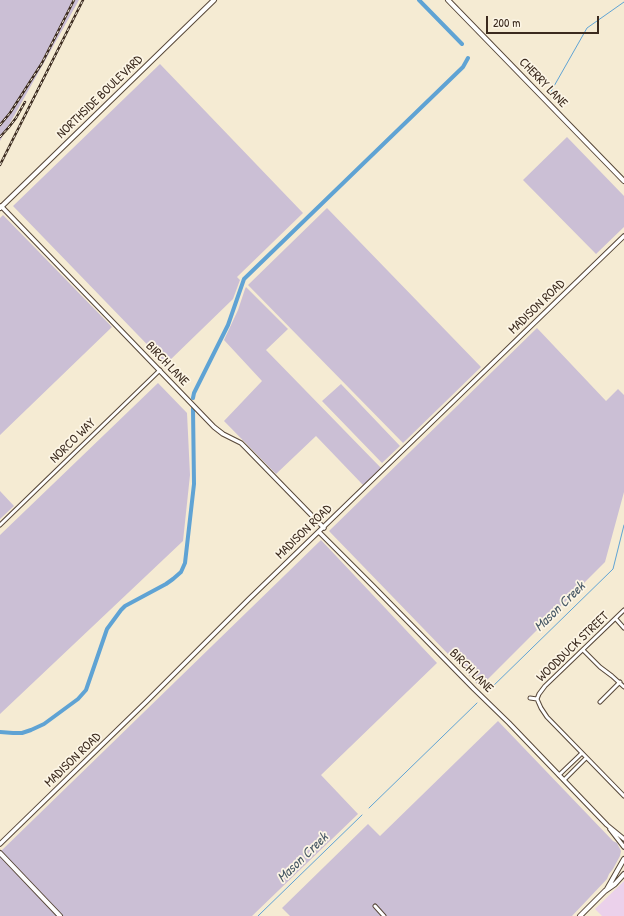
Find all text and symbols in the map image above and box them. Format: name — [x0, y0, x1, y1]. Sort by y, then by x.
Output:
scale bar — [488, 8, 601, 34]
text: 200 m — [493, 14, 520, 31]
street label: NORTHSIDE BOULEVARD — [54, 52, 146, 142]
street label: CHERRY LANE — [515, 55, 571, 111]
street label: MADISON ROAD — [506, 276, 568, 338]
street label: BIRCH LANE — [142, 339, 192, 389]
street label: NORCO WAY — [47, 415, 99, 467]
street label: MADISON ROAD — [273, 501, 335, 563]
water label: Mason Creek — [531, 579, 589, 635]
street label: WOODDUCK STREET — [534, 609, 612, 685]
street label: BIRCH LANE — [446, 646, 496, 696]
street label: MADISON ROAD — [42, 729, 104, 791]
water label: Mason Creek — [274, 830, 332, 886]

